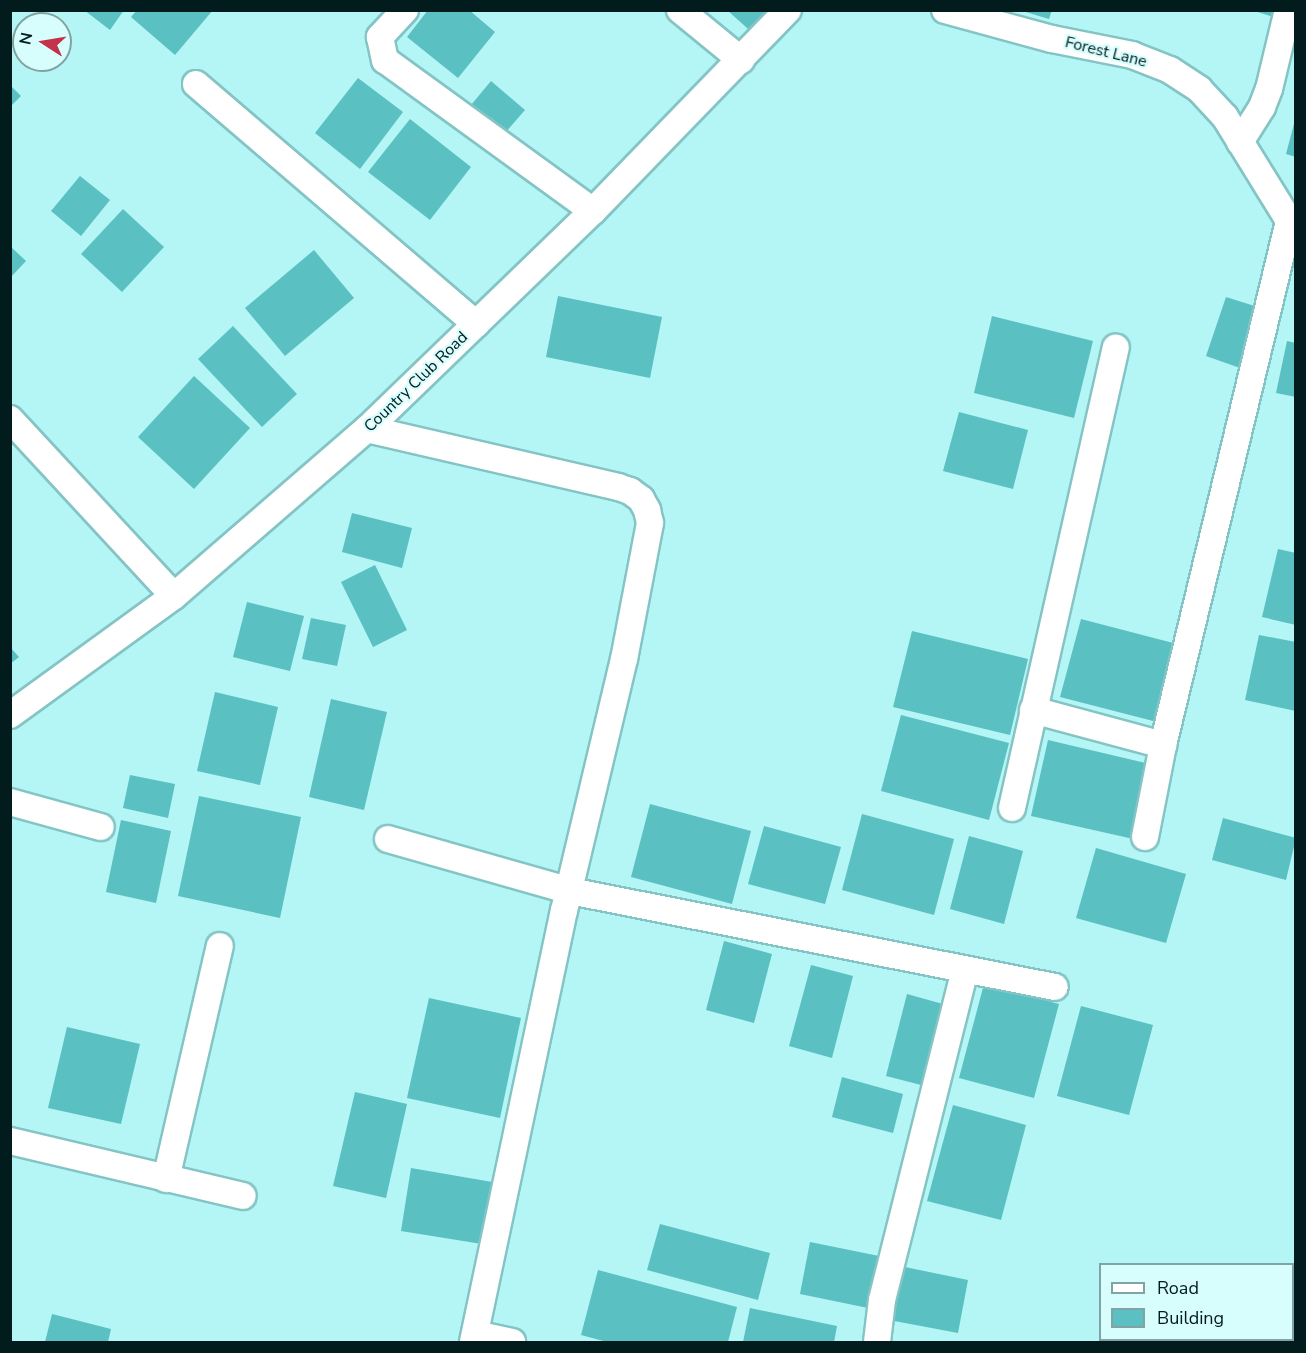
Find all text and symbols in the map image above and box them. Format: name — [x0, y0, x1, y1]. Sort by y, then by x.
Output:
north arrow — [12, 12, 72, 72]
text: N — [14, 31, 38, 47]
street label: Forest Lane — [1063, 33, 1149, 71]
street label: Country Club Road — [360, 328, 472, 436]
legend — [1099, 1263, 1294, 1341]
text: Road — [1157, 1276, 1199, 1300]
text: Building — [1157, 1306, 1224, 1330]

